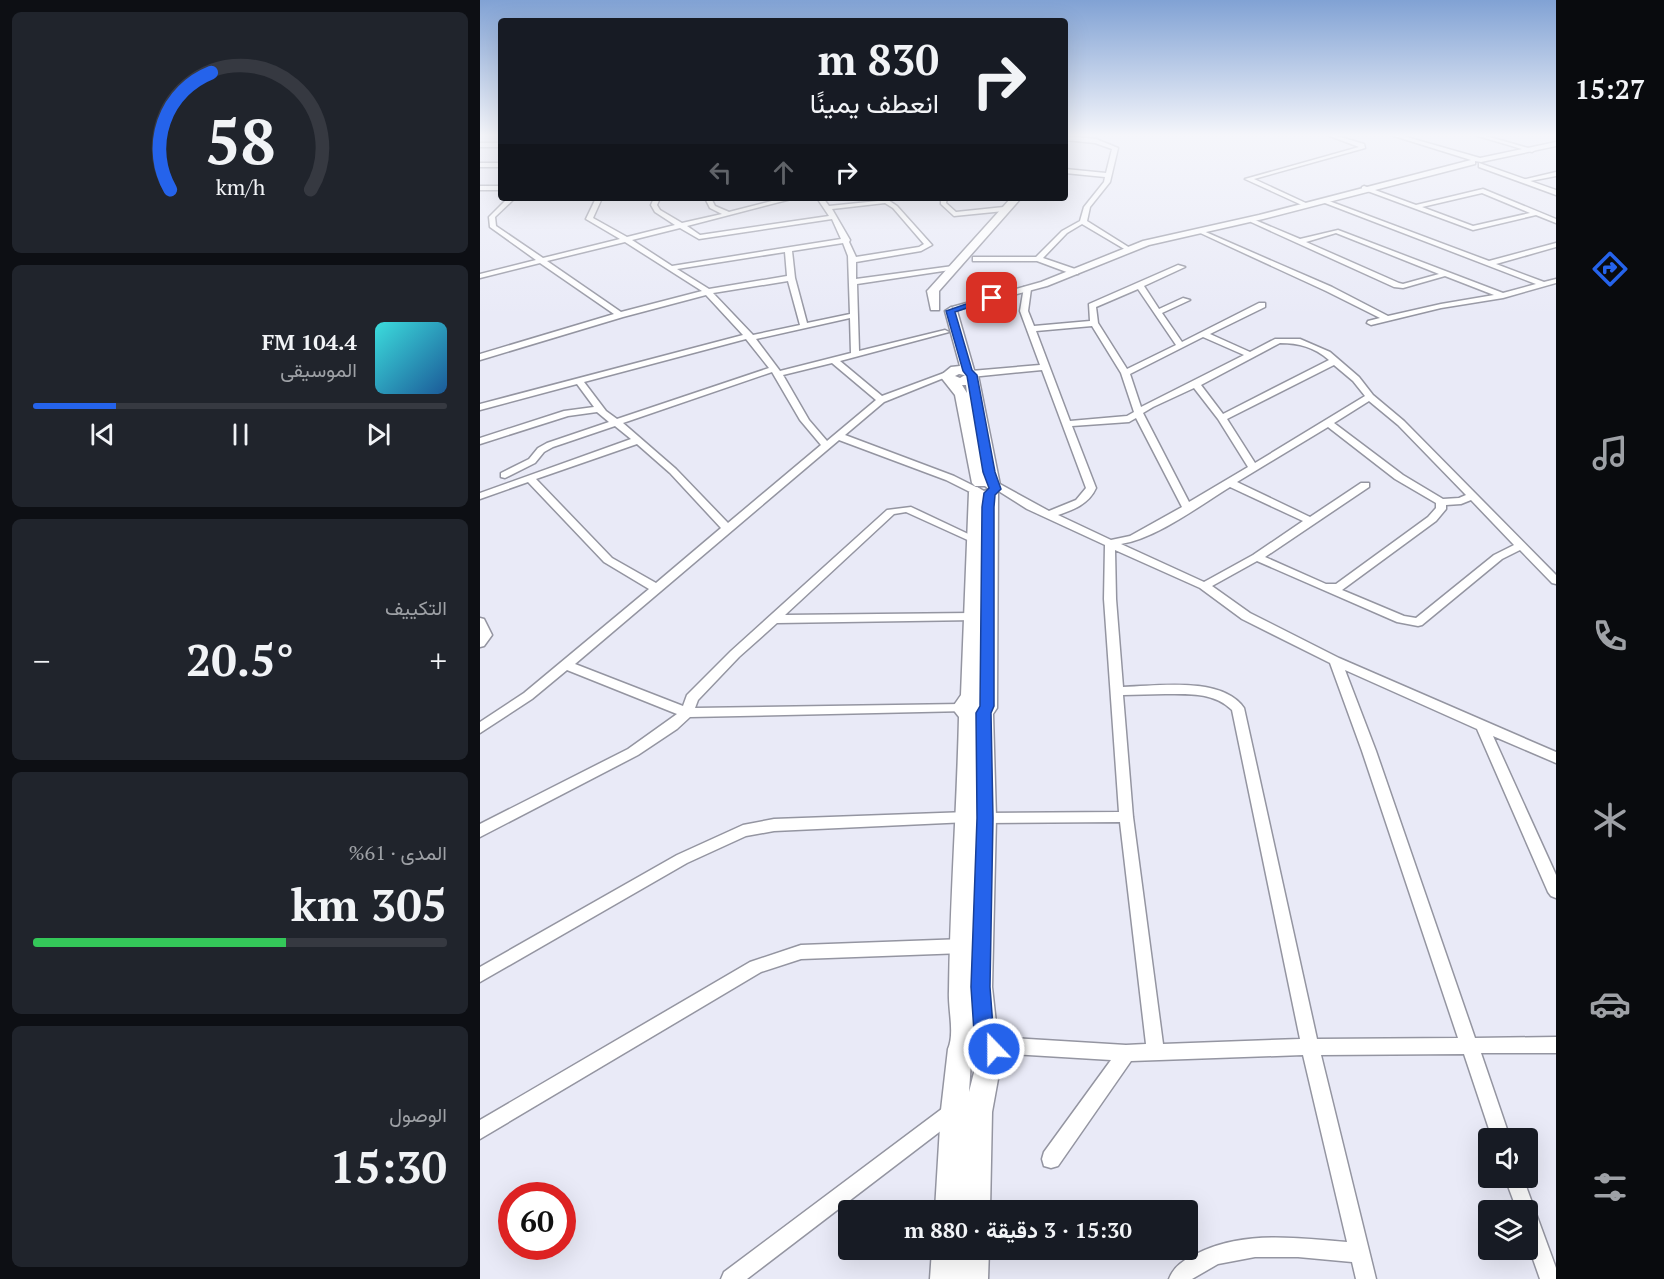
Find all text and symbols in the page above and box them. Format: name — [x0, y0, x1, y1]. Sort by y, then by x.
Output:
text: 830 m — [818, 31, 939, 87]
icon: right — [960, 42, 1038, 120]
text: 15:27 — [1575, 71, 1645, 107]
text: انعطف يمينًا — [810, 85, 939, 121]
text: 58 — [205, 99, 275, 182]
icon: left — [704, 156, 737, 189]
icon: ahead — [767, 156, 800, 189]
icon: right — [830, 156, 863, 189]
text: km/h — [215, 173, 265, 201]
icon: directions — [1589, 248, 1631, 290]
pin — [966, 272, 1017, 323]
icon: arrive — [975, 281, 1008, 314]
text: 104.4 FM — [262, 327, 357, 356]
text: الموسيقى — [280, 356, 357, 383]
icon: previous — [86, 418, 119, 451]
icon: pause — [224, 418, 257, 451]
icon: next — [362, 418, 395, 451]
icon: music — [1589, 432, 1631, 474]
text: التكييف — [385, 594, 447, 621]
icon: phone — [1589, 615, 1631, 657]
text: 20.5° — [186, 629, 294, 689]
text: − — [33, 639, 51, 682]
text: + — [429, 639, 447, 682]
icon: climate — [1589, 799, 1631, 841]
text: المدى · 61% — [348, 839, 447, 866]
text: 305 km — [291, 874, 447, 934]
icon: car — [1589, 983, 1631, 1025]
position arrow — [962, 1017, 1026, 1081]
text: الوصول — [389, 1101, 447, 1128]
map controls — [1478, 1128, 1538, 1260]
button: sound — [1478, 1128, 1538, 1188]
text: 15:30 — [330, 1136, 447, 1196]
icon: filters — [1589, 1166, 1631, 1208]
speed limit sign: 60 — [498, 1182, 576, 1260]
button: layers — [1478, 1200, 1538, 1260]
text: 15:30 · 3 دقيقة · 880 m — [904, 1215, 1132, 1244]

